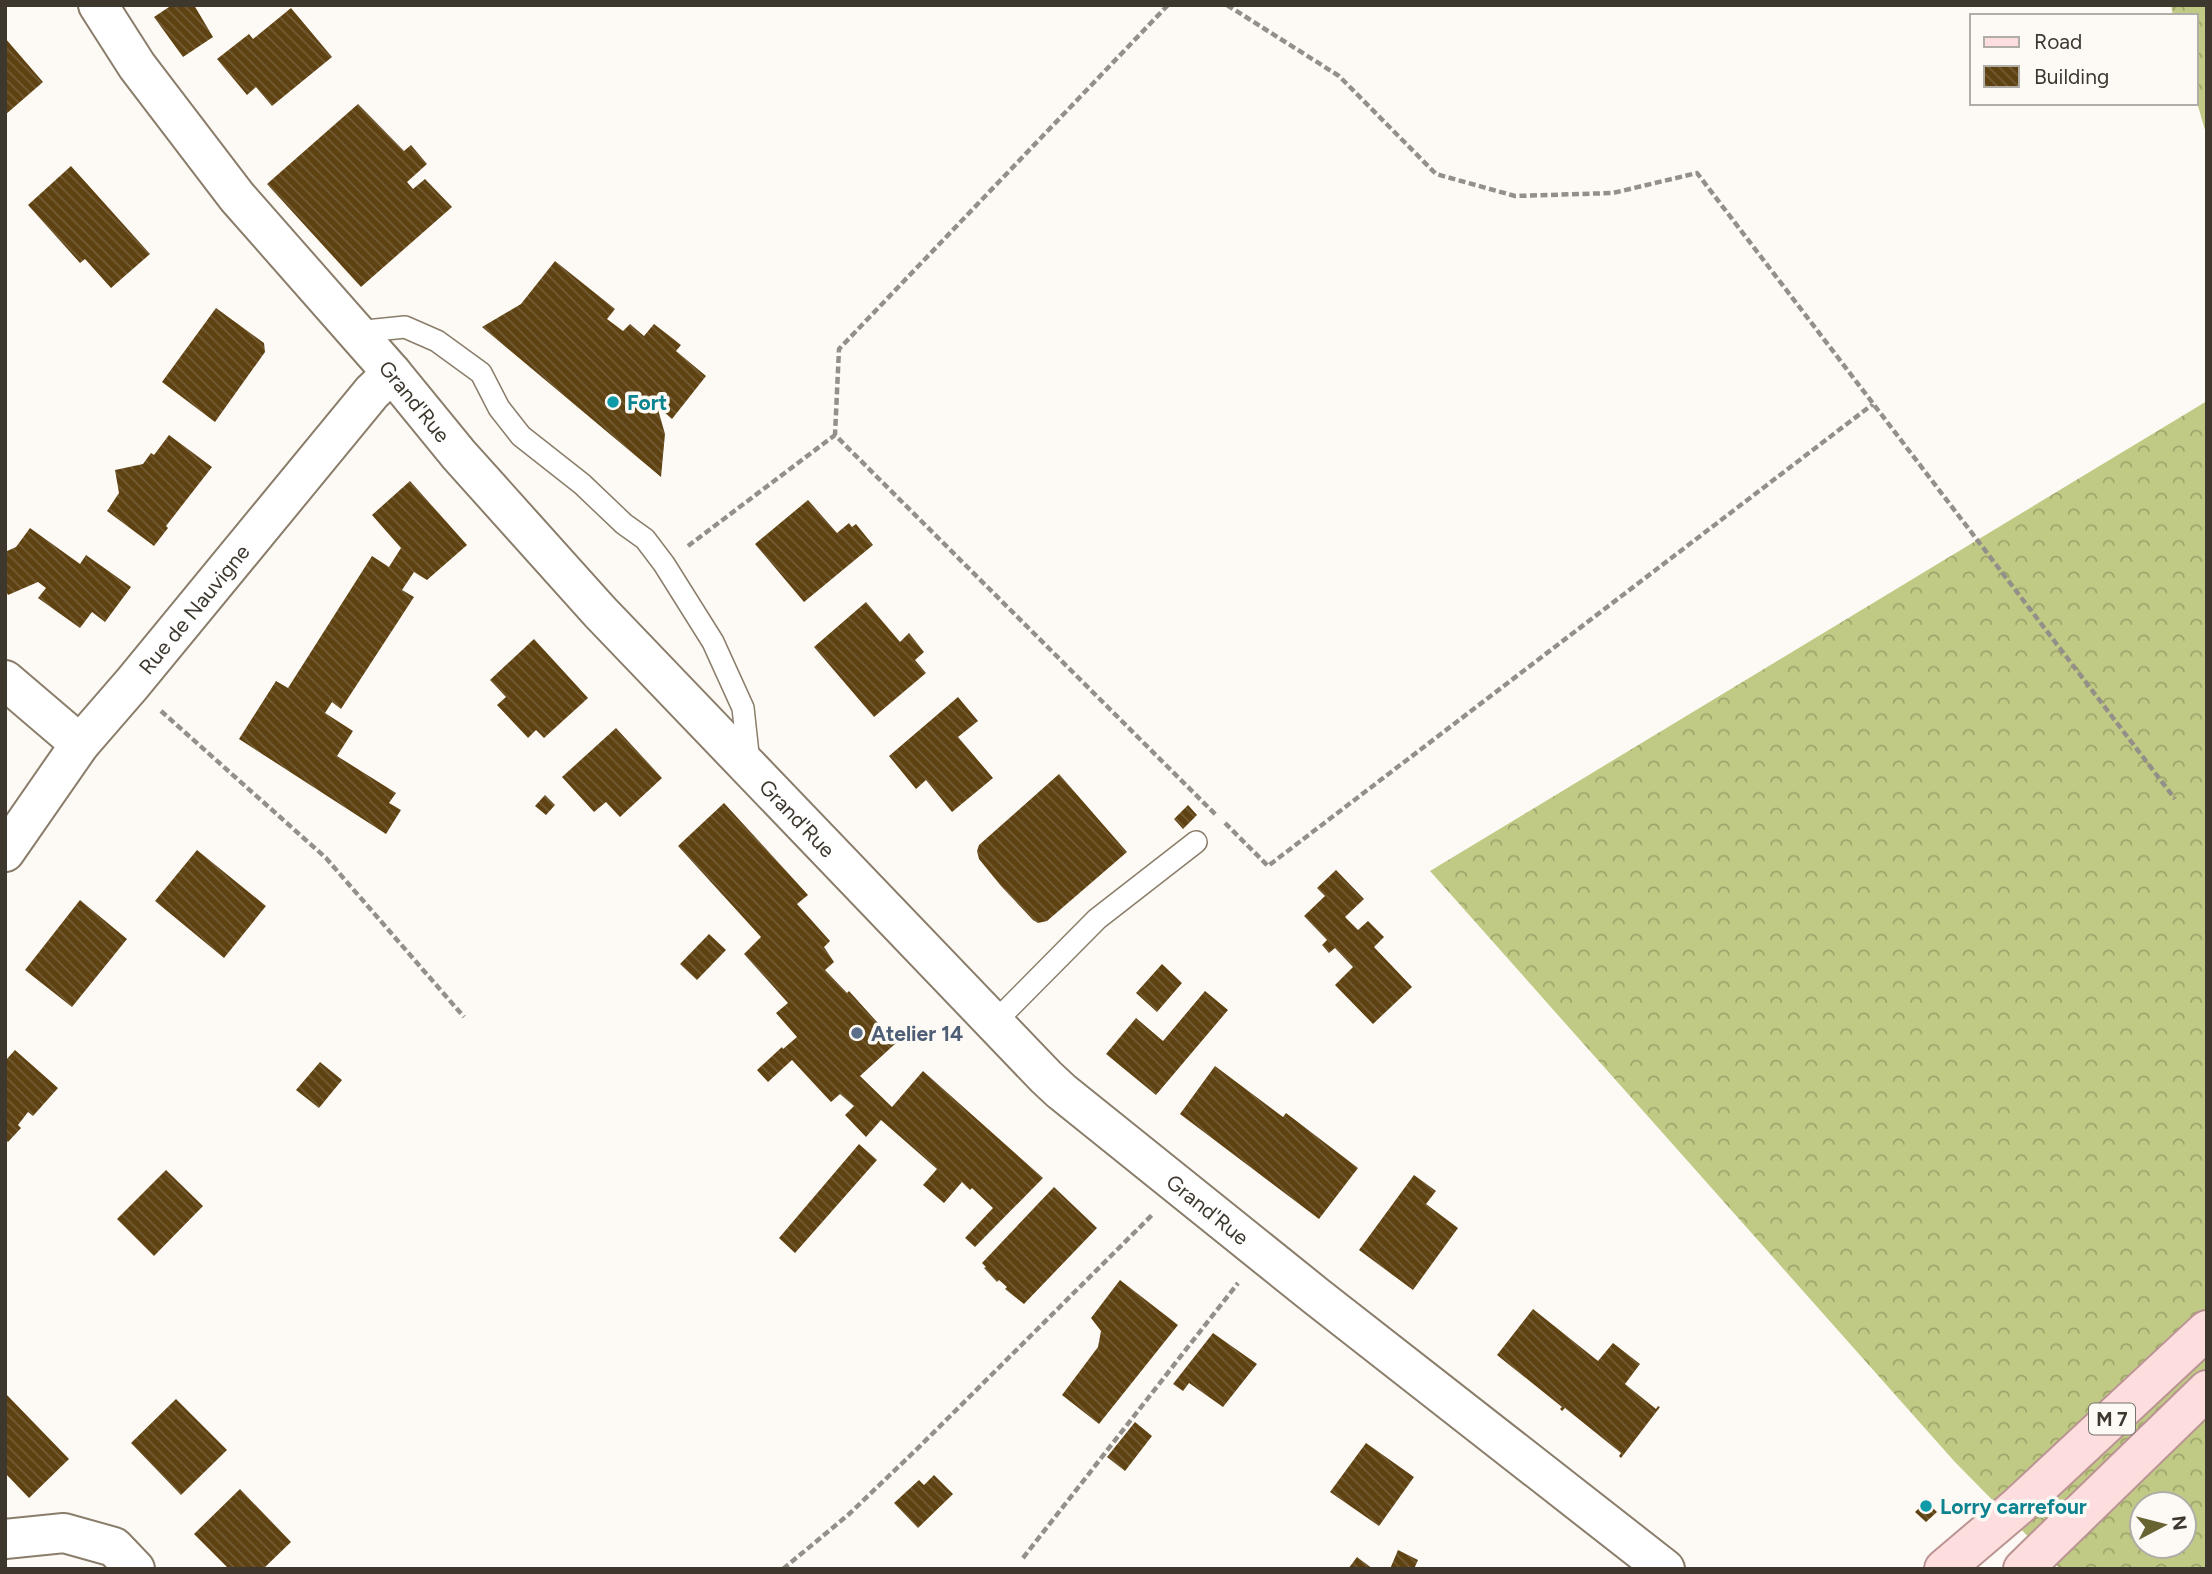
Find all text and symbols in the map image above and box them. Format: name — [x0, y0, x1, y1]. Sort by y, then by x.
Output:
legend — [1970, 14, 2198, 105]
text: Road — [2034, 29, 2082, 54]
text: Building — [2034, 64, 2109, 89]
street label: Grand'Rue — [374, 355, 456, 447]
place label: Fort — [627, 390, 667, 415]
marker: Fort — [605, 394, 621, 410]
street label: Rue de Nauvigne — [133, 539, 254, 679]
street label: Grand'Rue — [754, 774, 841, 862]
place label: Atelier 14 — [871, 1021, 963, 1046]
marker: Atelier 14 — [849, 1025, 865, 1041]
street label: Grand'Rue — [1162, 1169, 1254, 1250]
road number: M 7 — [2089, 1404, 2135, 1434]
north arrow — [2128, 1490, 2198, 1560]
place label: Lorry carrefour — [1940, 1494, 2087, 1519]
marker: Lorry carrefour — [1918, 1498, 1934, 1514]
text: N — [2167, 1514, 2192, 1532]

